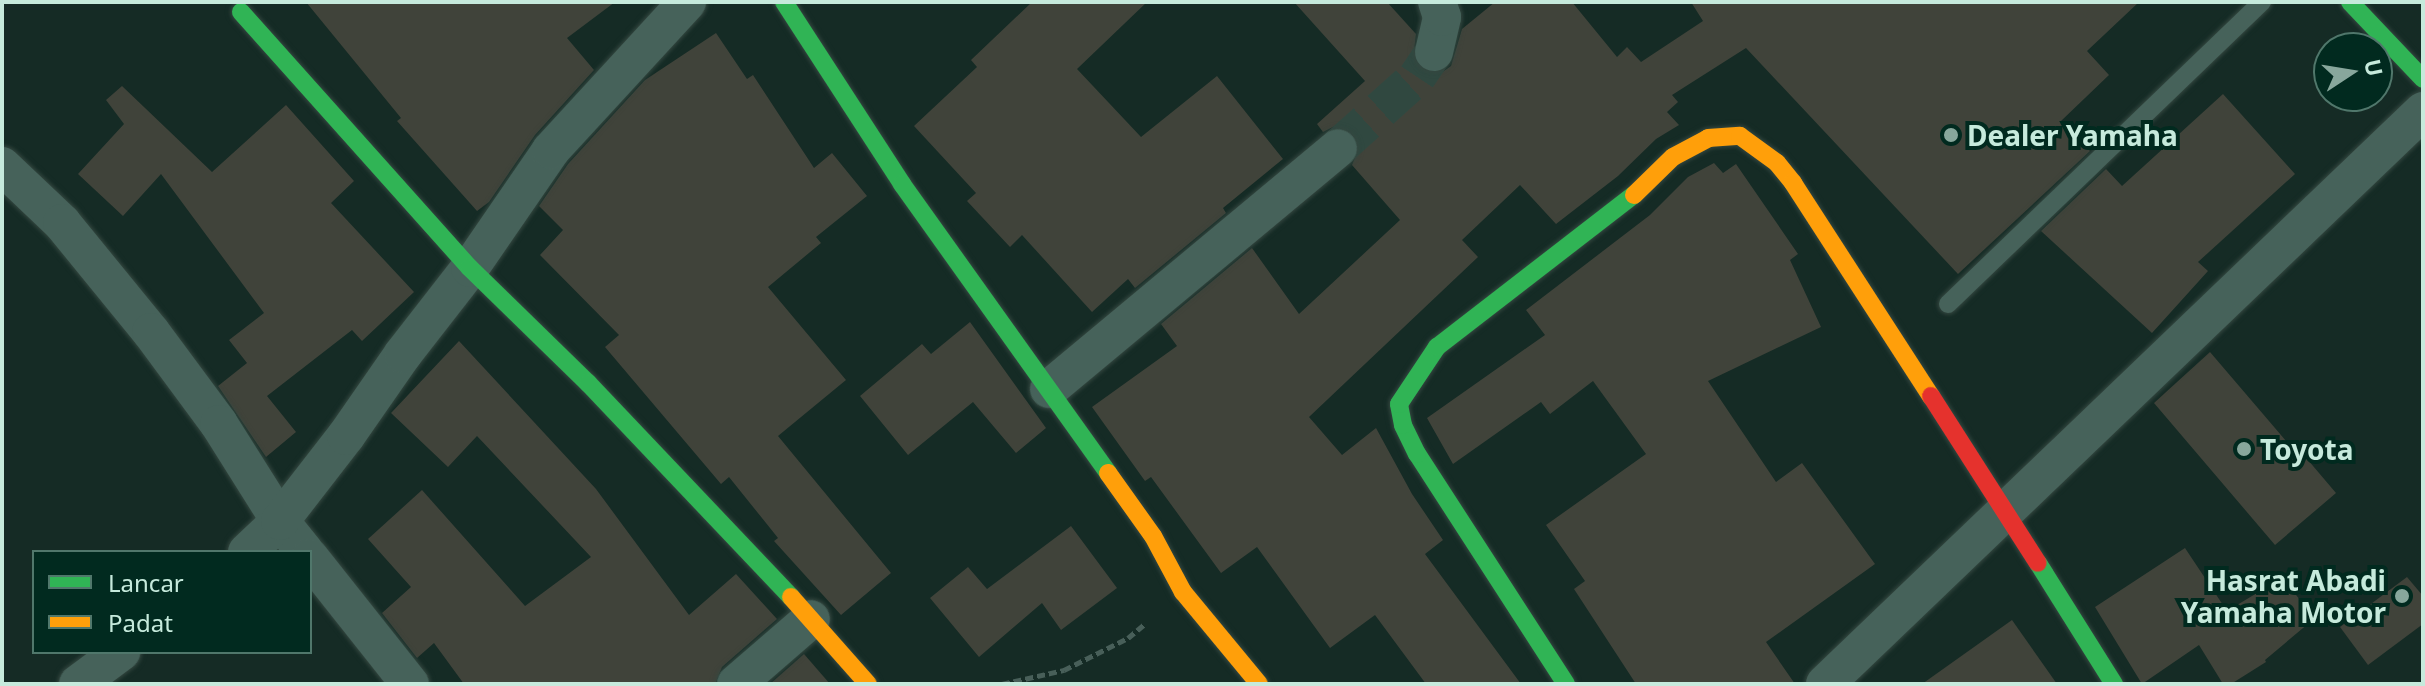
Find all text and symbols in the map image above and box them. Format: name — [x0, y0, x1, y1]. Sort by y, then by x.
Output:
north arrow — [2313, 32, 2393, 112]
text: U — [2358, 56, 2391, 79]
place label: Dealer Yamaha — [1967, 118, 2178, 152]
marker: Dealer Yamaha — [1942, 126, 1960, 144]
place label: Toyota — [2260, 432, 2354, 466]
marker: Toyota — [2235, 440, 2253, 458]
legend — [32, 550, 312, 654]
place label: Hasrat Abadi Yamaha Motor — [2181, 563, 2386, 629]
text: Lancar — [108, 566, 184, 599]
marker: Hasrat Abadi Yamaha Motor — [2393, 587, 2411, 605]
text: Padat — [108, 606, 173, 639]

